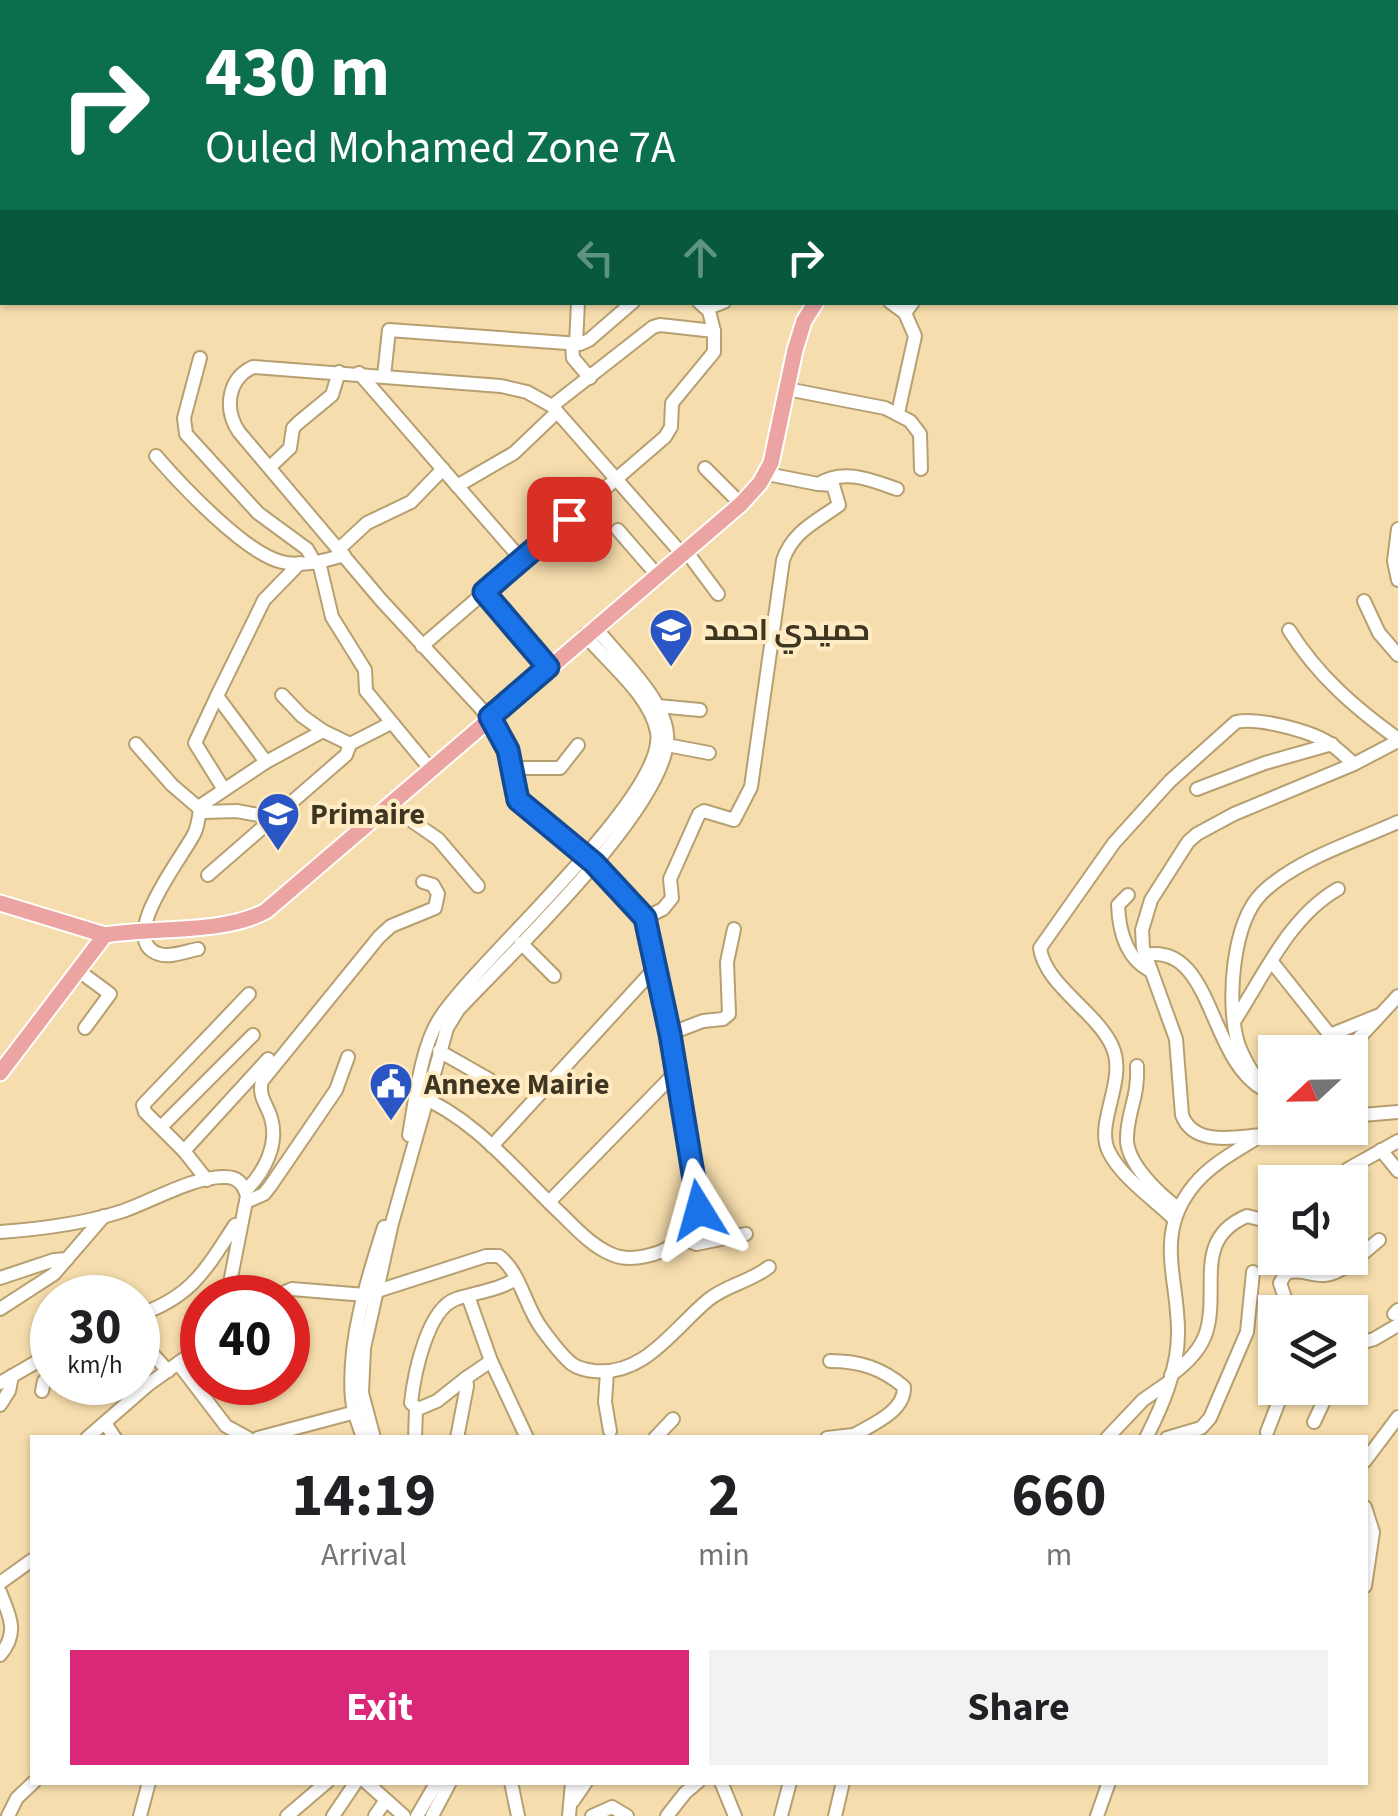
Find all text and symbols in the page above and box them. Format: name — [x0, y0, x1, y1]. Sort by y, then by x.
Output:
text: 430 m — [205, 23, 390, 123]
icon: right — [40, 40, 170, 170]
text: Ouled Mohamed Zone 7A — [205, 116, 675, 180]
icon: left — [568, 230, 623, 285]
icon: ahead — [673, 230, 728, 285]
icon: right — [778, 230, 833, 285]
pin — [527, 477, 612, 562]
icon: arrive — [542, 492, 597, 547]
school or university icon: حميدي احمد — [648, 607, 694, 668]
place label: حميدي احمد — [704, 609, 870, 654]
school or university icon: Primaire — [255, 791, 301, 852]
place label: Primaire — [310, 793, 425, 836]
north arrow — [1258, 1035, 1368, 1145]
map controls — [1258, 1035, 1368, 1405]
public building icon: Annexe Mairie — [368, 1061, 414, 1122]
place label: Annexe Mairie — [423, 1063, 609, 1106]
position arrow — [647, 1158, 751, 1262]
button: sound — [1258, 1165, 1368, 1275]
speed limit sign: 40 — [180, 1275, 310, 1405]
text: 30 — [69, 1292, 121, 1363]
button: layers — [1258, 1295, 1368, 1405]
text: km/h — [67, 1347, 123, 1383]
text: 14:19 — [292, 1454, 436, 1539]
text: 2 — [708, 1454, 740, 1539]
text: 660 — [1011, 1454, 1106, 1539]
text: Arrival — [321, 1532, 407, 1578]
text: min — [698, 1532, 750, 1578]
text: m — [1046, 1532, 1072, 1578]
button: Exit — [70, 1650, 689, 1765]
button: Share — [709, 1650, 1328, 1765]

